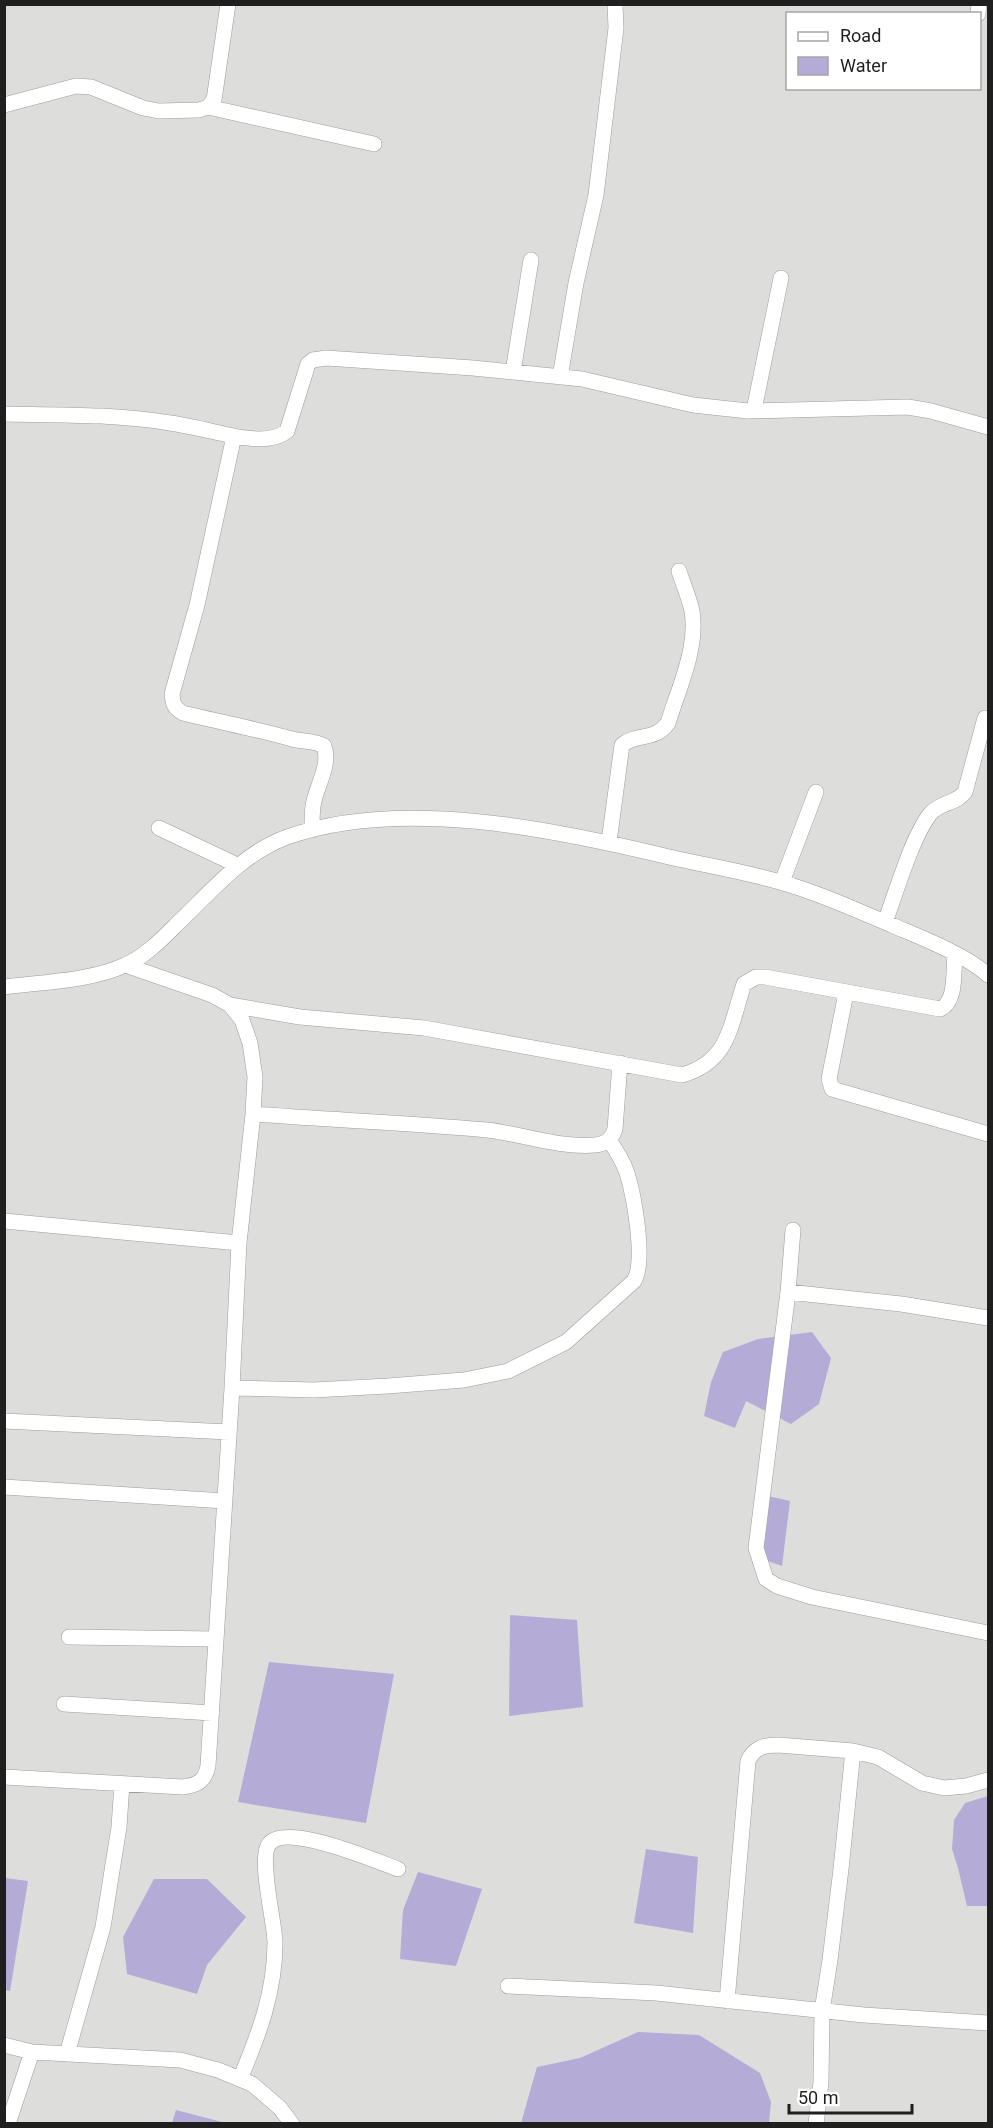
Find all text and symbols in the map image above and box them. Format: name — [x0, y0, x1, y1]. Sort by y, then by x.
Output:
legend — [786, 12, 981, 90]
text: Road — [840, 25, 881, 46]
text: Water — [840, 55, 887, 76]
scale bar — [789, 2077, 912, 2115]
text: 50 m — [798, 2087, 838, 2108]

